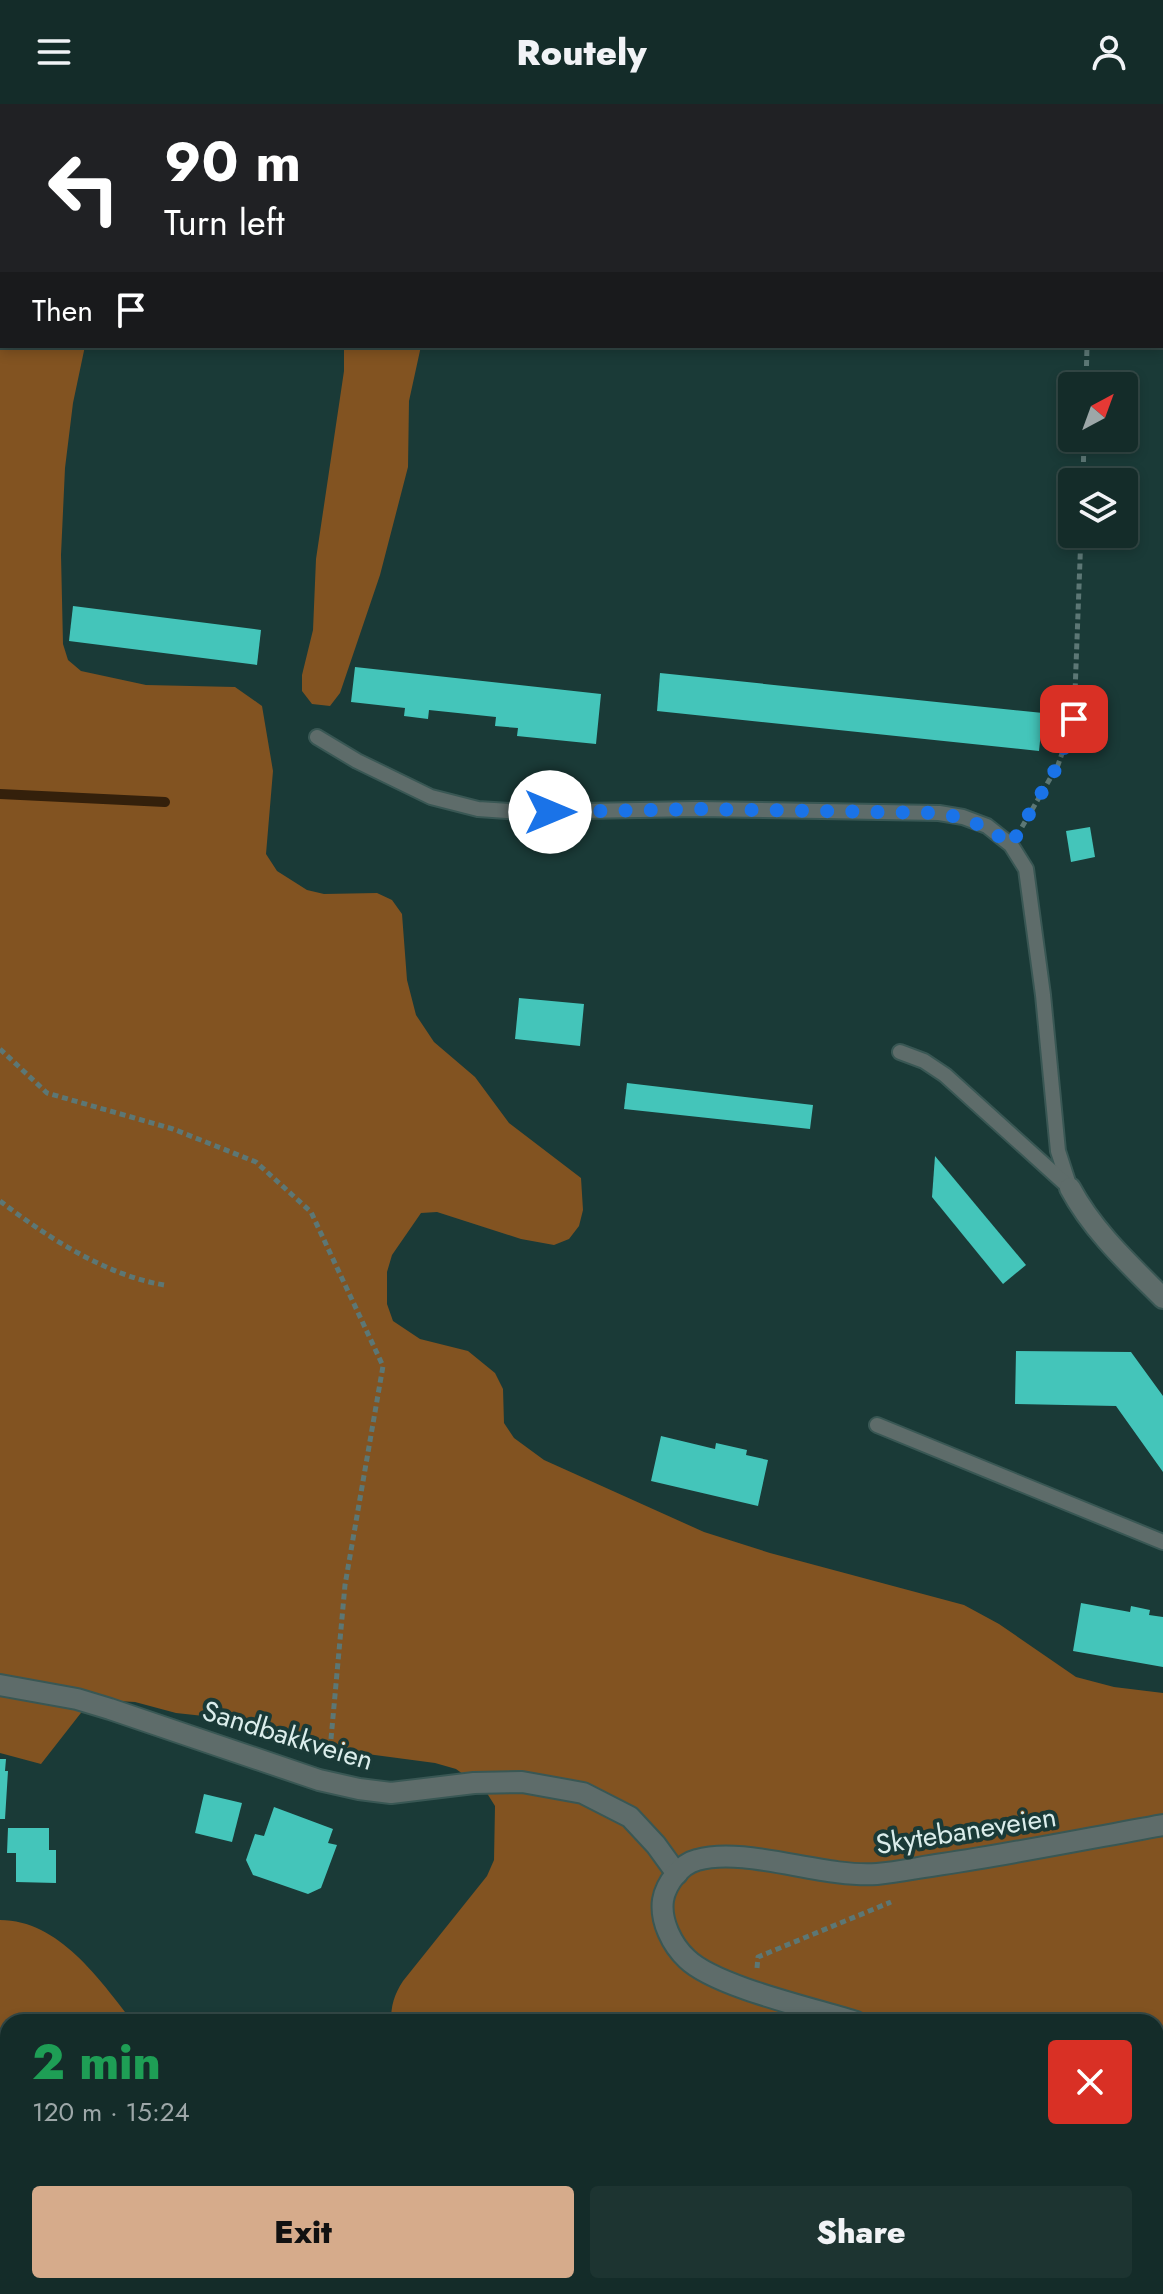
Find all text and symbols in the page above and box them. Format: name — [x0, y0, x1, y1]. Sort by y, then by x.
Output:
text: Routely — [516, 26, 647, 78]
icon: menu — [32, 30, 76, 74]
icon: person — [1087, 30, 1131, 74]
text: 90 m — [164, 121, 301, 202]
icon: left — [32, 136, 136, 240]
text: Turn left — [164, 196, 285, 248]
icon: arrive — [109, 288, 153, 332]
text: Then — [32, 289, 93, 332]
north arrow — [1058, 372, 1138, 452]
map controls — [1058, 372, 1138, 548]
button: layers — [1058, 468, 1138, 548]
pin — [1040, 685, 1108, 753]
icon: arrive — [1052, 697, 1096, 741]
position arrow — [508, 770, 592, 854]
street label: Sandbakkveien — [197, 1690, 378, 1781]
street label: Skytebaneveien — [873, 1796, 1059, 1865]
text: 2 min — [32, 2028, 161, 2097]
button: close — [1048, 2040, 1132, 2124]
text: 120 m · 15:24 — [32, 2093, 190, 2131]
button: Exit — [32, 2186, 574, 2278]
button: Share — [590, 2186, 1132, 2278]

